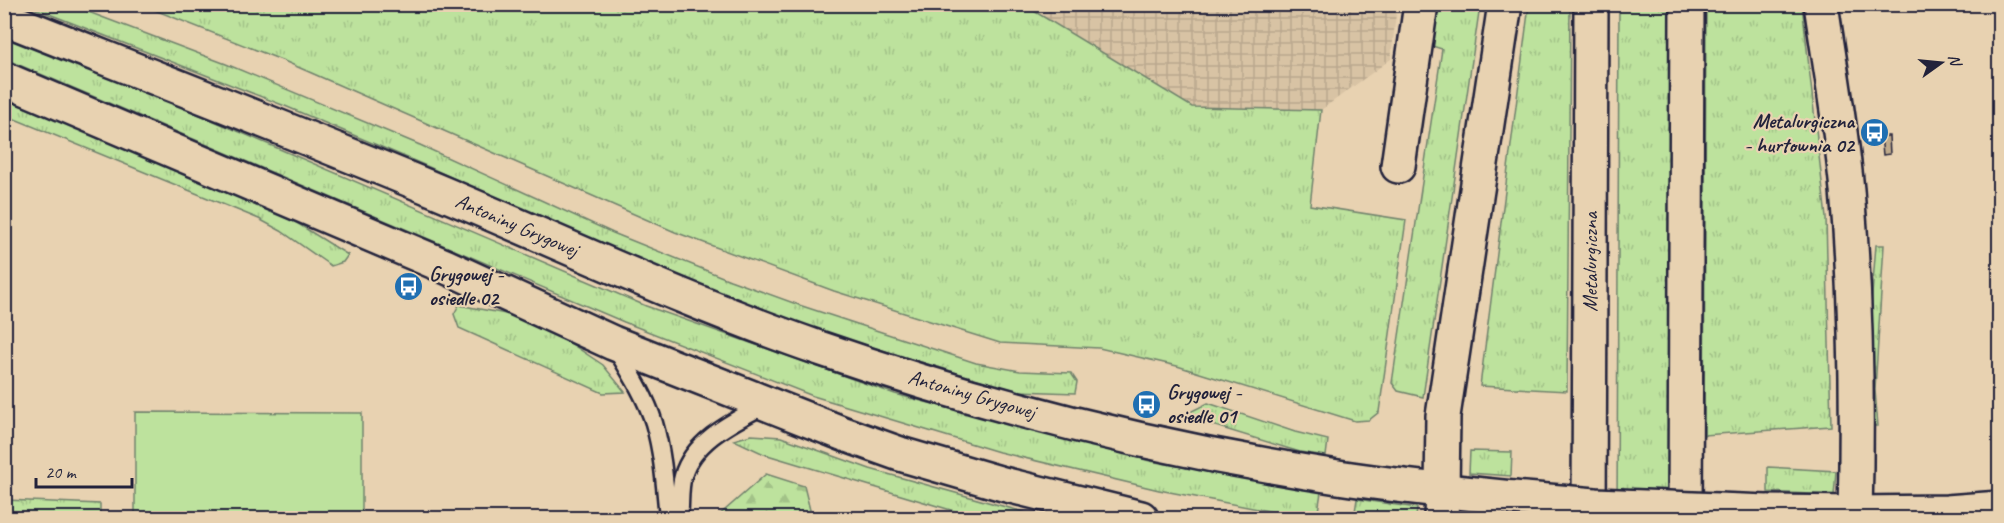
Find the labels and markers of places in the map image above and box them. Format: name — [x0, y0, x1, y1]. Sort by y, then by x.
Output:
place label: Metalurgiczna - hurtownia 02 — [1744, 108, 1857, 158]
bus stop icon: Metalurgiczna - hurtownia 02 — [1859, 117, 1891, 149]
place label: Grygowej - osiedle 02 — [429, 261, 505, 311]
bus stop icon: Grygowej - osiedle 02 — [392, 270, 424, 302]
place label: Grygowej - osiedle 01 — [1167, 379, 1243, 429]
bus stop icon: Grygowej - osiedle 01 — [1130, 388, 1162, 420]

